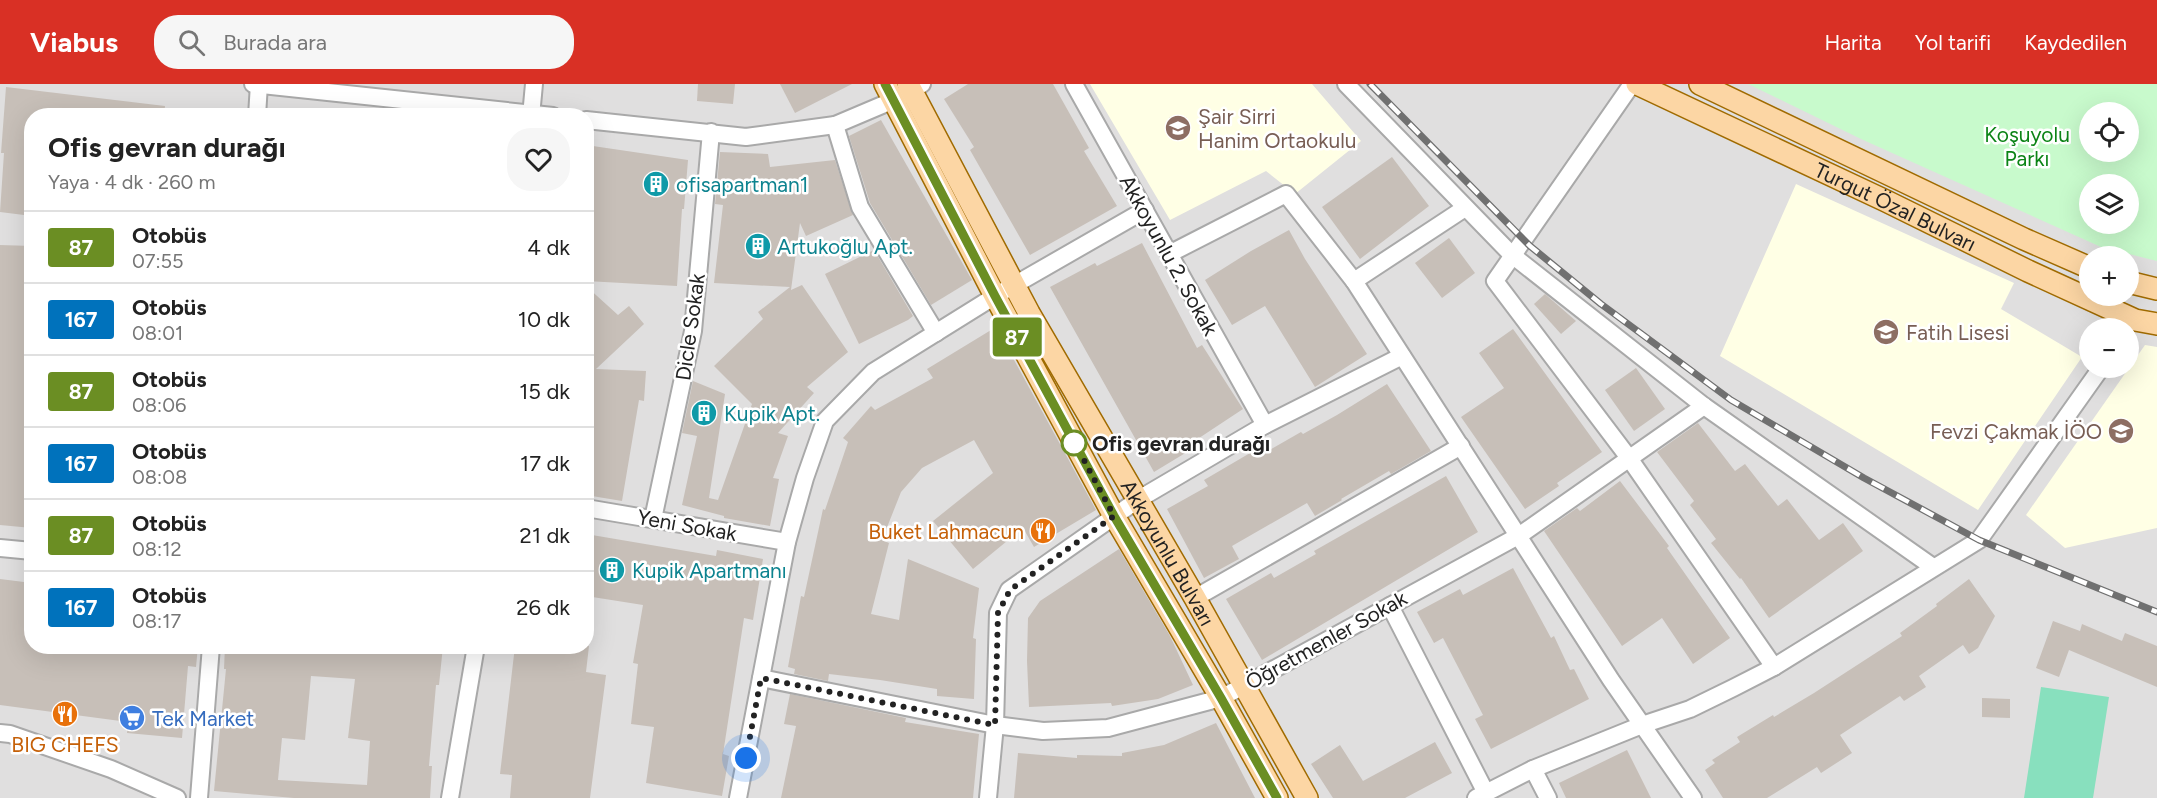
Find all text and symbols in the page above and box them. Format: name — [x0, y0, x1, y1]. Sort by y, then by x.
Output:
search box — [154, 15, 574, 69]
text: Viabus — [30, 25, 118, 59]
icon: search — [175, 26, 208, 59]
text: Burada ara — [223, 29, 327, 56]
text: Harita — [1825, 30, 1882, 55]
text: Yol tarifi — [1915, 30, 1991, 55]
text: Kaydedilen — [2024, 30, 2127, 55]
map controls — [2079, 102, 2139, 378]
button: locate — [2079, 102, 2139, 162]
place label: Şair Sirri Hanim Ortaokulu — [1198, 104, 1357, 153]
school or university icon: Şair Sirri Hanim Ortaokulu — [1163, 113, 1193, 143]
park label: Koşuyolu Parkı — [1984, 122, 2070, 171]
button: heart — [507, 128, 570, 191]
text: Ofis gevran durağı — [48, 130, 286, 164]
street label: Turgut Özal Bulvarı — [1811, 157, 1980, 256]
building icon: ofisapartman1 — [641, 169, 671, 199]
text: Yaya · 4 dk · 260 m — [48, 170, 215, 194]
street label: Akkoyunlu 2. Sokak — [1115, 170, 1224, 340]
place label: ofisapartman1 — [676, 172, 808, 197]
button: layers — [2079, 174, 2139, 234]
text: Otobüs — [132, 222, 207, 249]
building icon: Artukoğlu Apt. — [743, 231, 773, 261]
text: 4 dk — [527, 234, 570, 261]
place label: Artukoğlu Apt. — [777, 234, 913, 259]
text: 87 — [69, 235, 93, 260]
button: + — [2079, 246, 2139, 306]
text: 07:55 — [132, 249, 184, 273]
street label: Dicle Sokak — [670, 271, 710, 382]
text: Otobüs — [132, 294, 207, 321]
text: 10 dk — [518, 306, 570, 333]
text: 167 — [65, 307, 97, 332]
school or university icon: Fatih Lisesi — [1871, 317, 1901, 347]
line badge: 87 — [990, 318, 1044, 356]
button: − — [2079, 318, 2139, 378]
place label: Fatih Lisesi — [1906, 320, 2009, 345]
text: 08:01 — [132, 321, 183, 345]
text: 87 — [1005, 325, 1029, 350]
text: Otobüs — [132, 366, 207, 393]
text: 15 dk — [519, 378, 570, 405]
text: 87 — [69, 379, 93, 404]
text: 08:06 — [132, 393, 186, 417]
building icon: Kupik Apt. — [689, 398, 719, 428]
place label: Kupik Apt. — [724, 401, 820, 426]
school or university icon: Fevzi Çakmak İÖO — [2106, 416, 2136, 446]
place label: Fevzi Çakmak İÖO — [1930, 419, 2102, 444]
marker: Ofis gevran durağı — [1061, 430, 1087, 456]
place label: Ofis gevran durağı — [1092, 431, 1270, 456]
text: Otobüs — [132, 438, 207, 465]
text: 17 dk — [520, 450, 570, 477]
text: 167 — [65, 451, 97, 476]
text: 08:08 — [132, 465, 187, 489]
street label: Akkoyunlu Bulvarı — [1116, 475, 1220, 630]
street label: Yeni Sokak — [635, 504, 740, 546]
text: Otobüs — [132, 510, 207, 537]
restaurant icon: Buket Lahmacun — [1028, 516, 1058, 546]
place label: Buket Lahmacun — [868, 519, 1024, 544]
text: 21 dk — [520, 522, 570, 549]
text: 87 — [69, 523, 93, 548]
text: 08:12 — [132, 537, 182, 561]
building icon: Kupik Apartmanı — [597, 555, 627, 585]
place label: Kupik Apartmanı — [632, 558, 787, 583]
text: Otobüs — [132, 582, 207, 609]
street label: Öğretmenler Sokak — [1241, 585, 1412, 695]
text: 26 dk — [516, 594, 570, 621]
text: 167 — [65, 595, 97, 620]
text: 08:17 — [132, 609, 181, 633]
restaurant icon: BIG CHEFS — [50, 699, 80, 729]
supermarket icon: Tek Market — [117, 703, 147, 733]
place label: Tek Market — [152, 706, 254, 731]
place label: BIG CHEFS — [11, 732, 119, 757]
your location — [731, 743, 761, 773]

